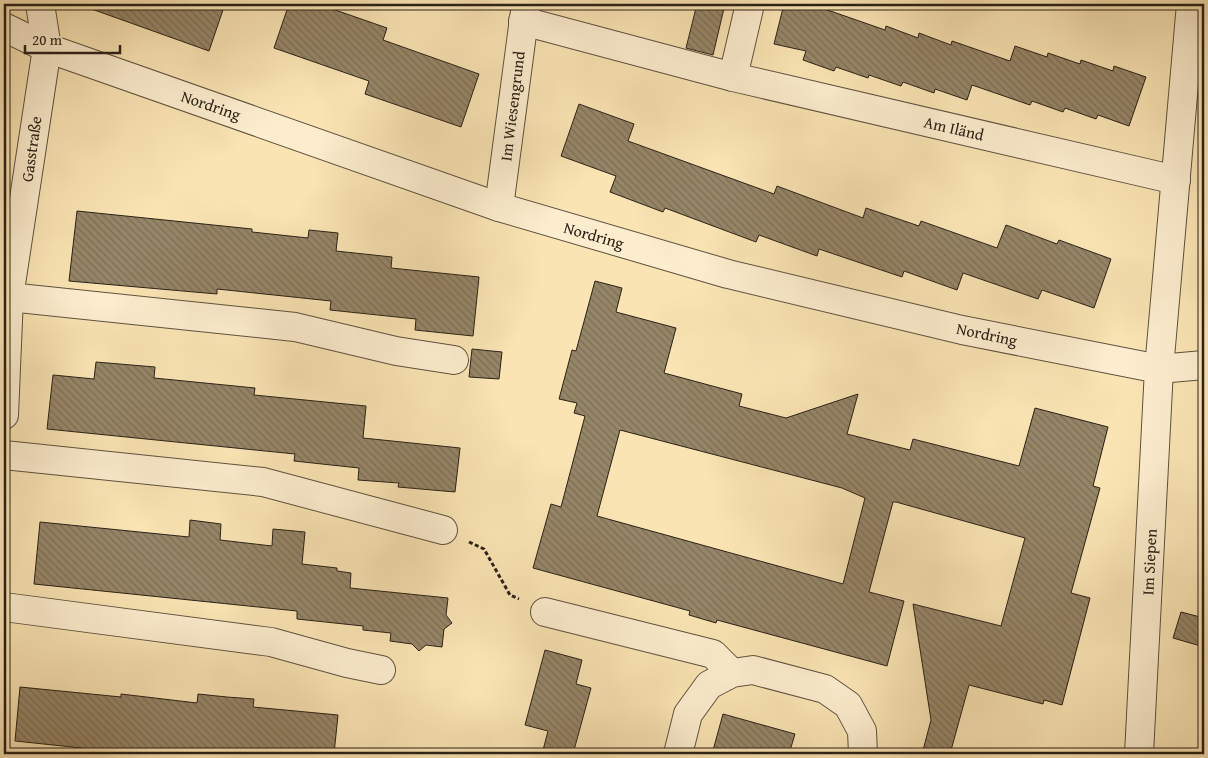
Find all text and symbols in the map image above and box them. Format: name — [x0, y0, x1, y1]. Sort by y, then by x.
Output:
scale bar — [25, 22, 120, 54]
text: 20 m — [32, 29, 63, 50]
street label: Im Wiesengrund — [493, 49, 531, 162]
street label: Nordring — [178, 84, 244, 126]
street label: Am Iländ — [922, 109, 987, 147]
street label: Gasstraße — [15, 115, 47, 183]
street label: Nordring — [561, 215, 627, 255]
street label: Nordring — [954, 316, 1020, 352]
street label: Im Siepen — [1135, 528, 1163, 596]

